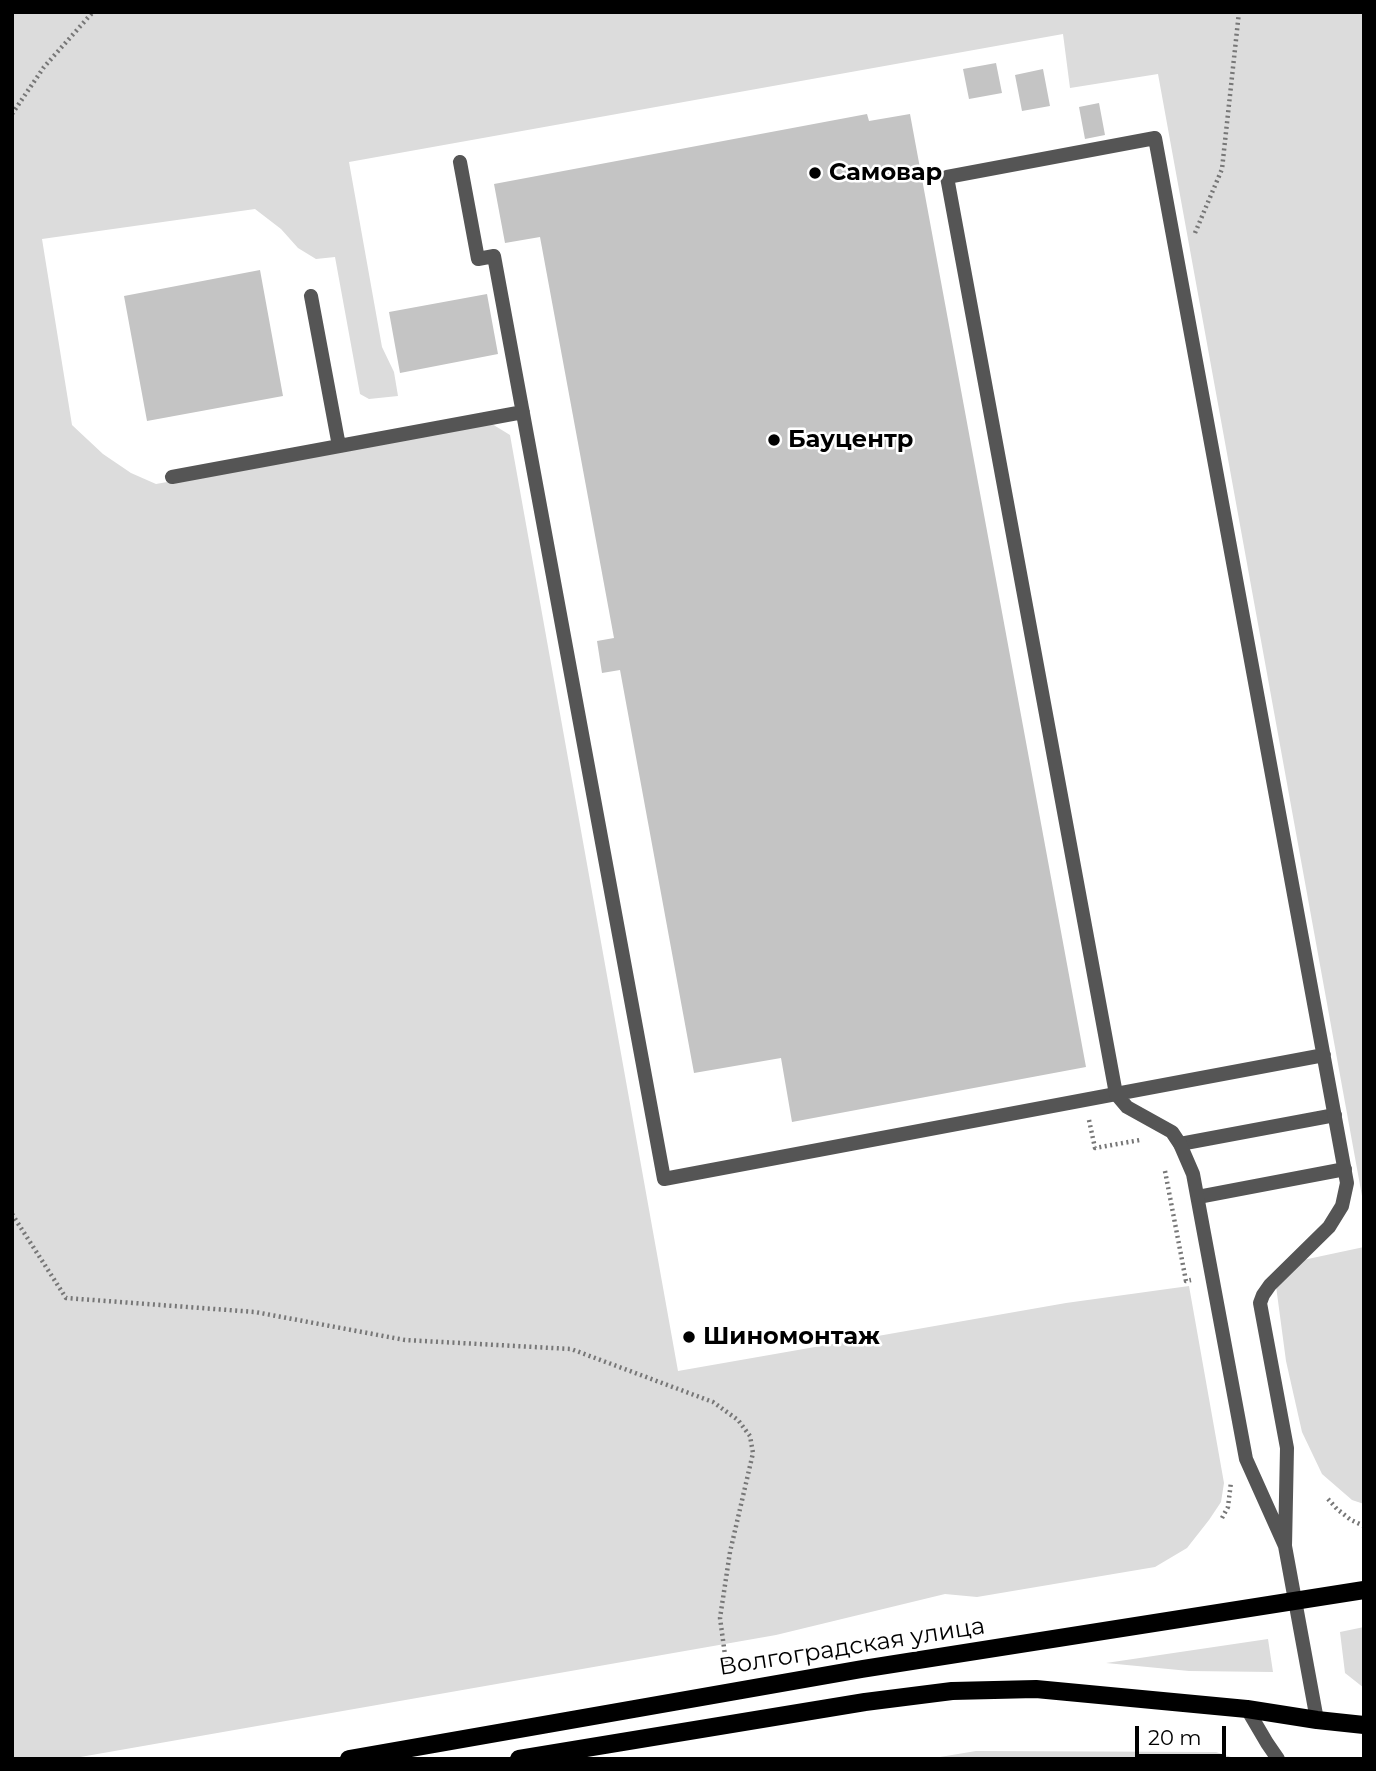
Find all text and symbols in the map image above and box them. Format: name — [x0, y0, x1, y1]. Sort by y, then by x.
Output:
place label: Самовар — [829, 159, 942, 187]
marker: Самовар — [807, 165, 823, 181]
place label: Бауцентр — [788, 426, 913, 454]
marker: Бауцентр — [766, 432, 782, 448]
place label: Шиномонтаж — [703, 1323, 880, 1351]
marker: Шиномонтаж — [681, 1329, 697, 1345]
street label: Волгоградская улица — [717, 1612, 987, 1682]
scale bar — [1138, 1712, 1229, 1756]
text: 20 m — [1148, 1725, 1202, 1750]

